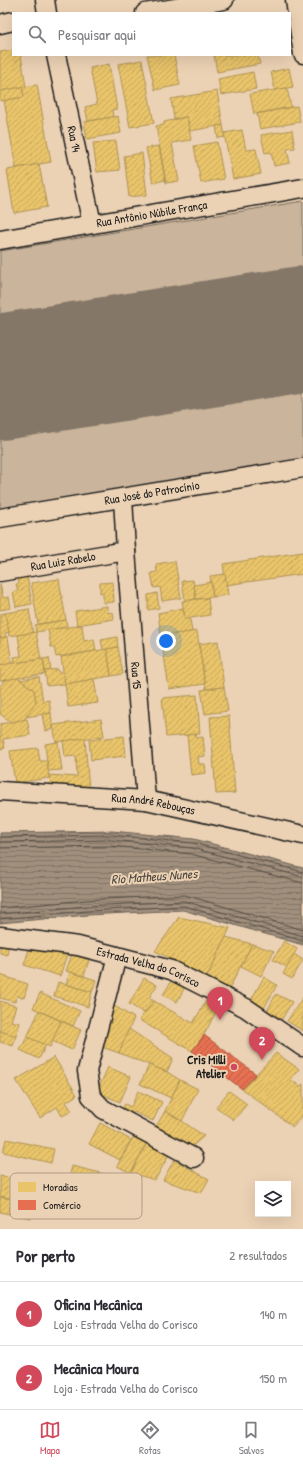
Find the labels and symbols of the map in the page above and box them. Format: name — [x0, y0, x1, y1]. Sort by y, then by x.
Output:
street label: Rua 14 — [63, 124, 86, 154]
street label: Rua Antônio Núbile França — [95, 196, 209, 231]
street label: Rua José do Patrocínio — [103, 476, 201, 509]
street label: Rua Luiz Rabelo — [29, 547, 97, 575]
your location — [156, 631, 176, 651]
street label: Rua 15 — [127, 661, 146, 690]
street label: Rua André Rebouças — [111, 789, 197, 819]
water label: Rio Matheus Nunes — [110, 864, 199, 888]
street label: Estrada Velha do Corisco — [95, 942, 203, 991]
pin: 1 — [207, 987, 233, 1020]
pin: 2 — [249, 1027, 275, 1060]
place label: Cris Milli Atelier — [187, 1051, 226, 1082]
marker: Cris Milli Atelier — [229, 1062, 239, 1072]
legend — [10, 1173, 142, 1219]
text: Moradias — [43, 1180, 78, 1194]
text: Comércio — [43, 1198, 81, 1212]

